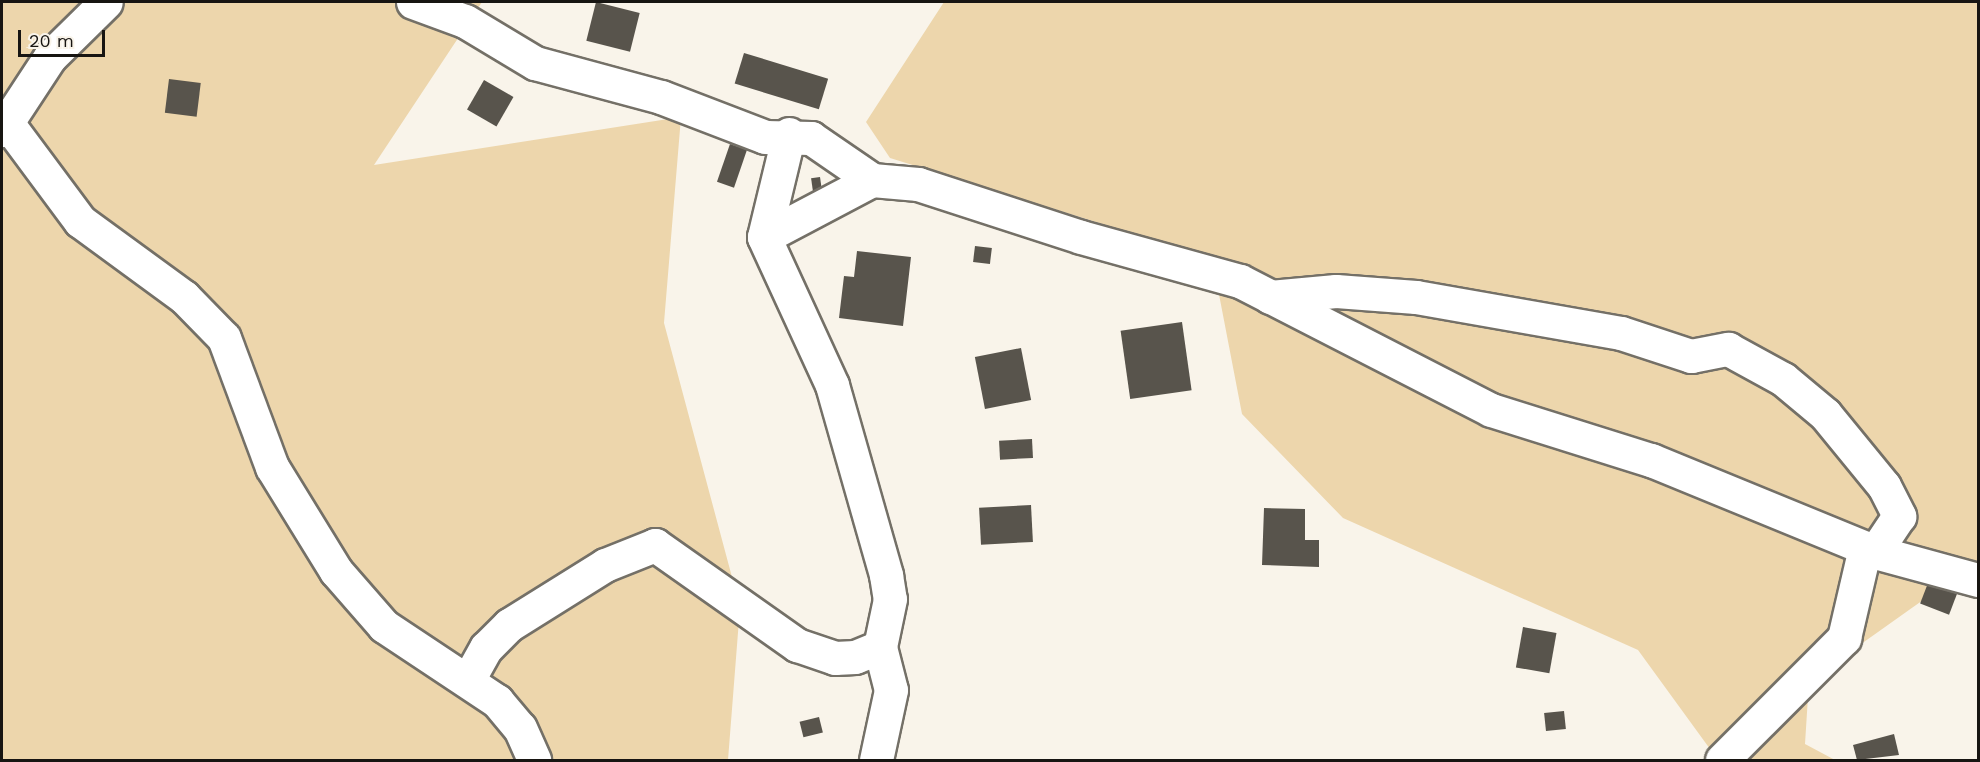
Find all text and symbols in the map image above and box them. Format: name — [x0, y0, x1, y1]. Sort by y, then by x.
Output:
scale bar — [21, 18, 108, 56]
text: 20 m — [29, 30, 74, 51]

